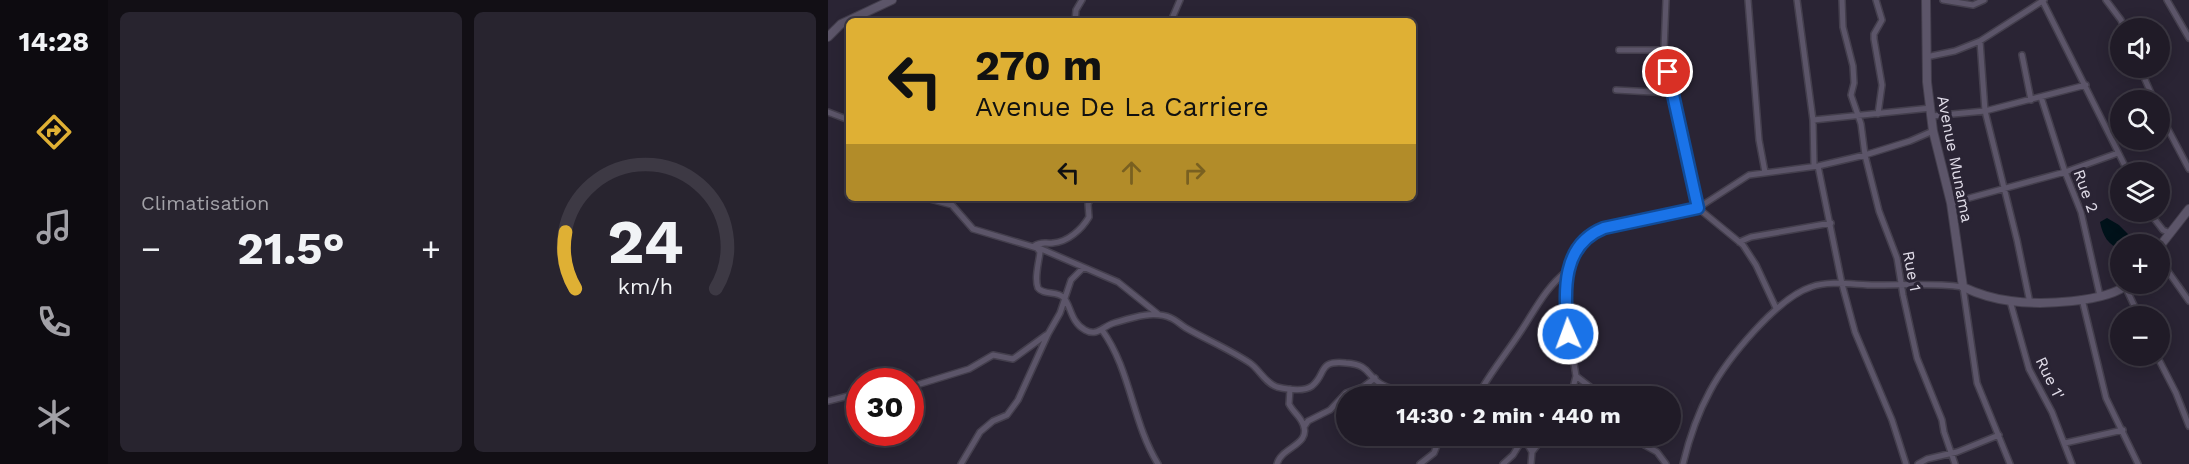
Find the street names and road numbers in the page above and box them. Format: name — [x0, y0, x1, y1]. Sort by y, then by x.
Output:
street label: Avenue Munama — [1933, 94, 1977, 224]
street label: Rue 2 — [2069, 167, 2103, 215]
street label: Rue 1 — [1899, 249, 1925, 293]
street label: Rue 1' — [2032, 354, 2068, 402]

